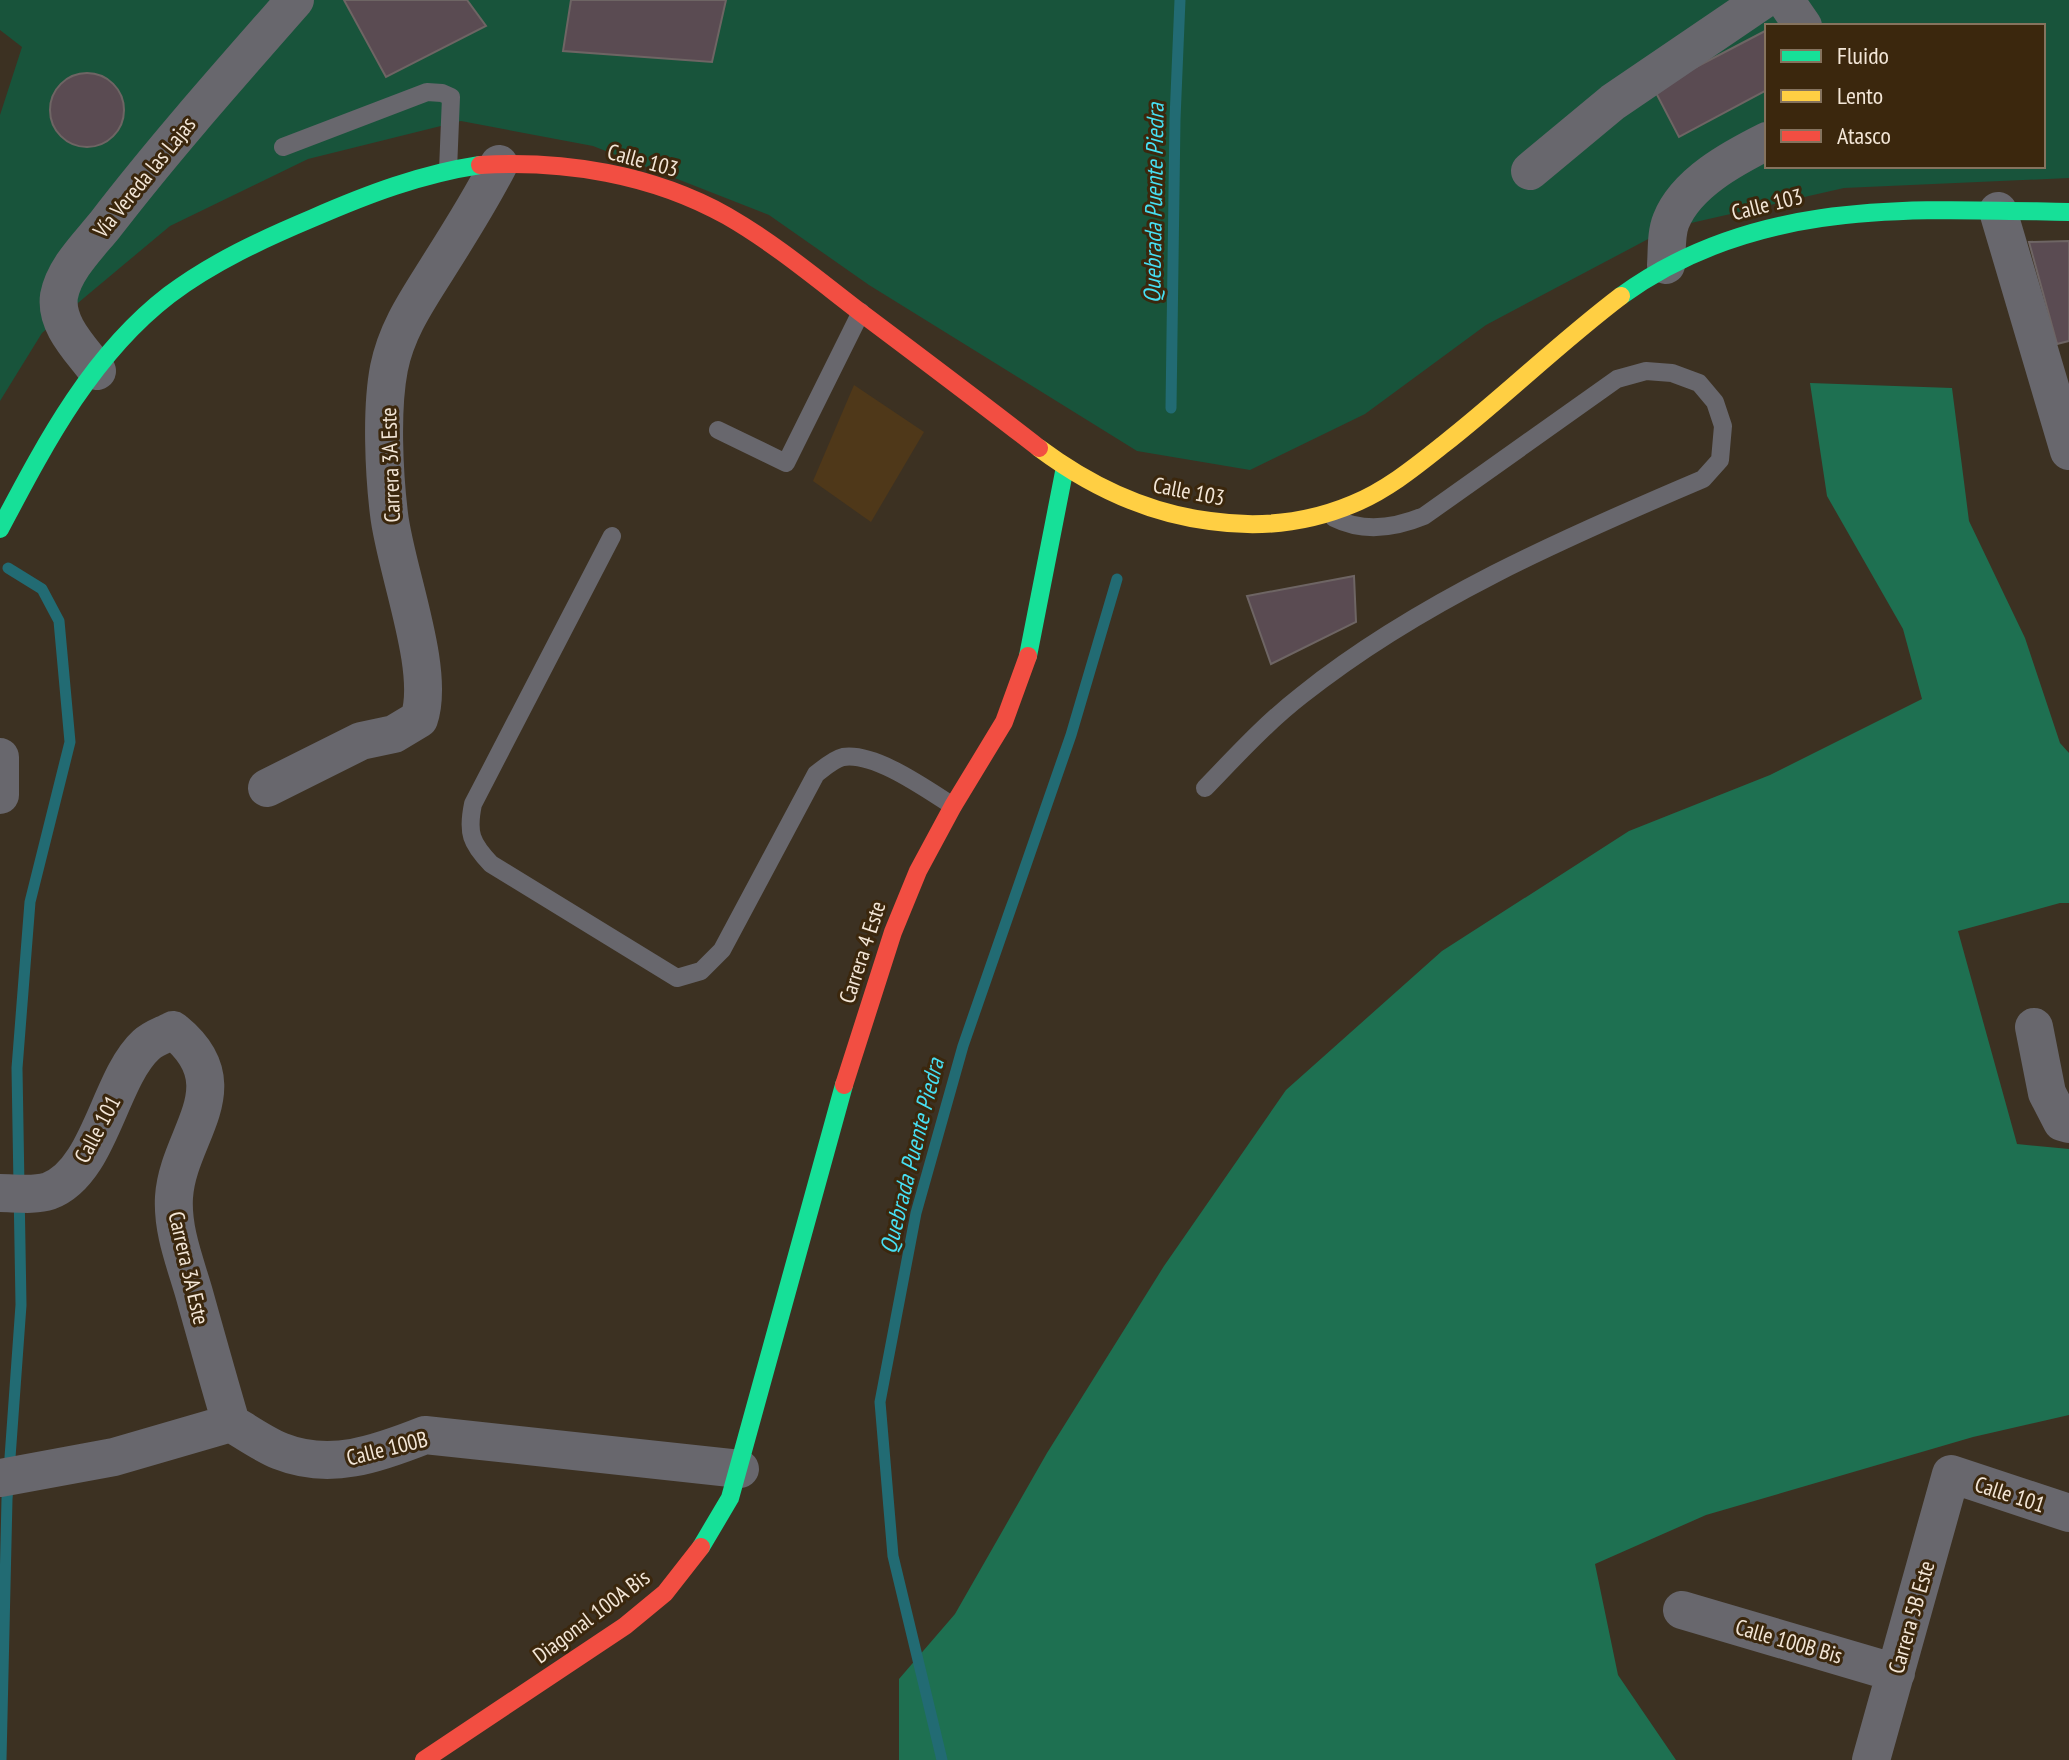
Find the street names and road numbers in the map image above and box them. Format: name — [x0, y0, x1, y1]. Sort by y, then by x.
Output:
street label: Vía Vereda las Lajas — [86, 111, 201, 244]
street label: Calle 103 — [604, 137, 682, 183]
street label: Calle 103 — [1729, 182, 1805, 226]
street label: Carrera 3A Este — [374, 407, 406, 523]
street label: Calle 103 — [1151, 470, 1227, 512]
street label: Carrera 4 Este — [832, 897, 892, 1007]
street label: Calle 101 — [68, 1091, 126, 1167]
street label: Carrera 3A Este — [162, 1209, 216, 1327]
street label: Calle 100B — [344, 1424, 430, 1472]
street label: Calle 101 — [1971, 1470, 2049, 1518]
street label: Carrera 5B Este — [1882, 1557, 1940, 1677]
street label: Diagonal 100A Bis — [527, 1563, 655, 1669]
street label: Calle 100B Bis — [1732, 1612, 1846, 1670]

